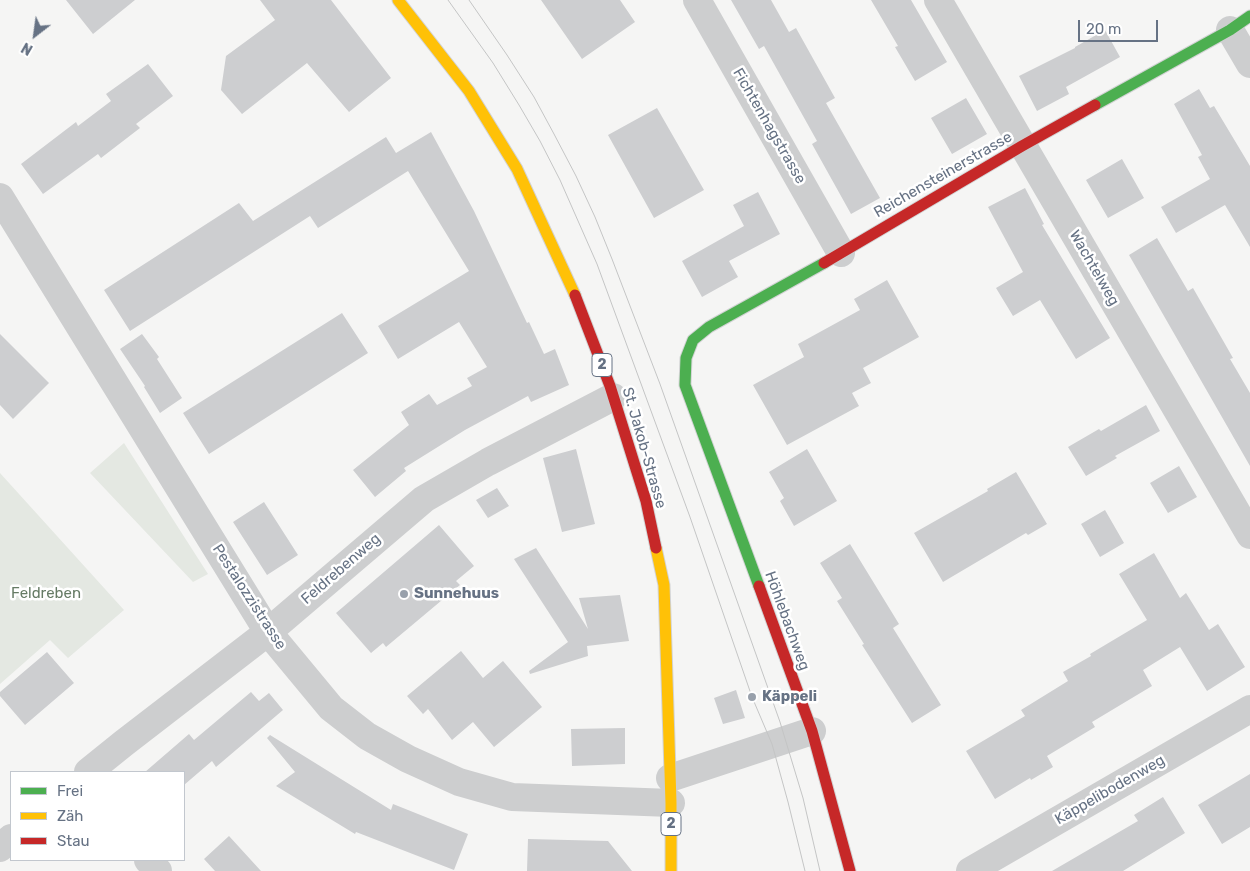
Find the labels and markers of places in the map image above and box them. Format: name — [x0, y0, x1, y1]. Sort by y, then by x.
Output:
place label: Sunnehuus — [414, 585, 499, 603]
marker: Sunnehuus — [398, 588, 410, 600]
place label: Käppeli — [762, 688, 817, 706]
marker: Käppeli — [746, 691, 758, 703]

